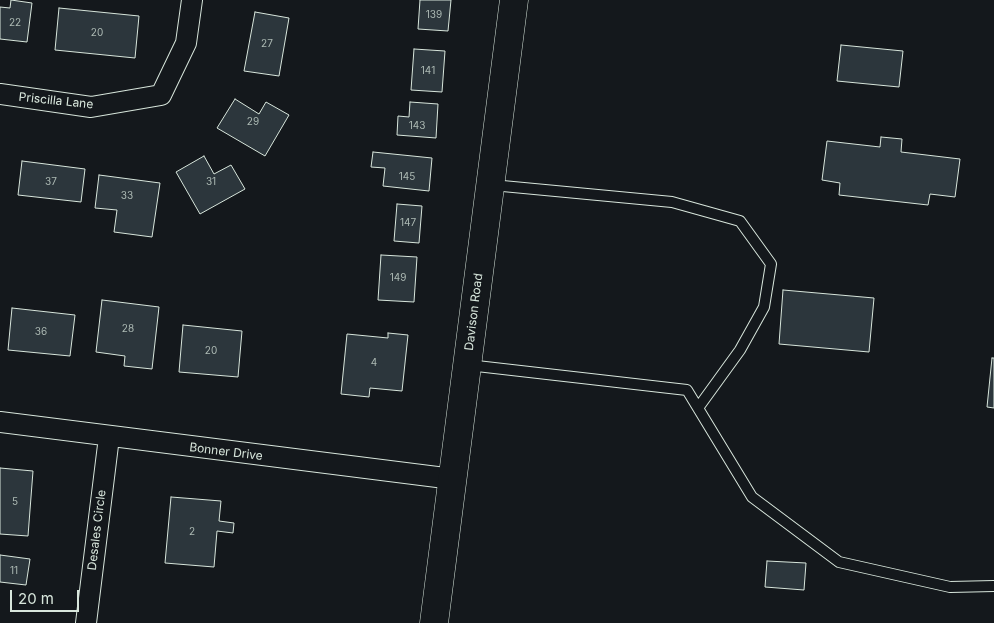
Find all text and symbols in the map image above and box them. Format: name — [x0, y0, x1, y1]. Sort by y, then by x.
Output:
house number: 139 — [426, 9, 442, 21]
house number: 22 — [9, 17, 21, 29]
house number: 20 — [91, 27, 103, 39]
house number: 27 — [261, 38, 273, 50]
house number: 141 — [421, 65, 435, 77]
street label: Priscilla Lane — [18, 90, 94, 112]
house number: 29 — [247, 116, 259, 128]
house number: 143 — [409, 120, 425, 132]
house number: 145 — [399, 171, 415, 183]
house number: 37 — [45, 176, 57, 188]
house number: 31 — [206, 176, 216, 188]
house number: 33 — [121, 190, 133, 202]
house number: 147 — [400, 217, 416, 229]
house number: 149 — [390, 272, 406, 284]
street label: Davison Road — [462, 273, 486, 351]
house number: 28 — [122, 323, 134, 335]
house number: 36 — [35, 326, 47, 338]
house number: 20 — [205, 345, 217, 357]
house number: 4 — [371, 357, 377, 369]
street label: Bonner Drive — [188, 440, 264, 464]
street label: Desales Circle — [85, 489, 109, 571]
house number: 5 — [12, 496, 18, 508]
house number: 2 — [189, 526, 195, 538]
house number: 11 — [10, 565, 18, 577]
scale bar — [12, 580, 81, 612]
text: 20 m — [18, 589, 54, 608]

